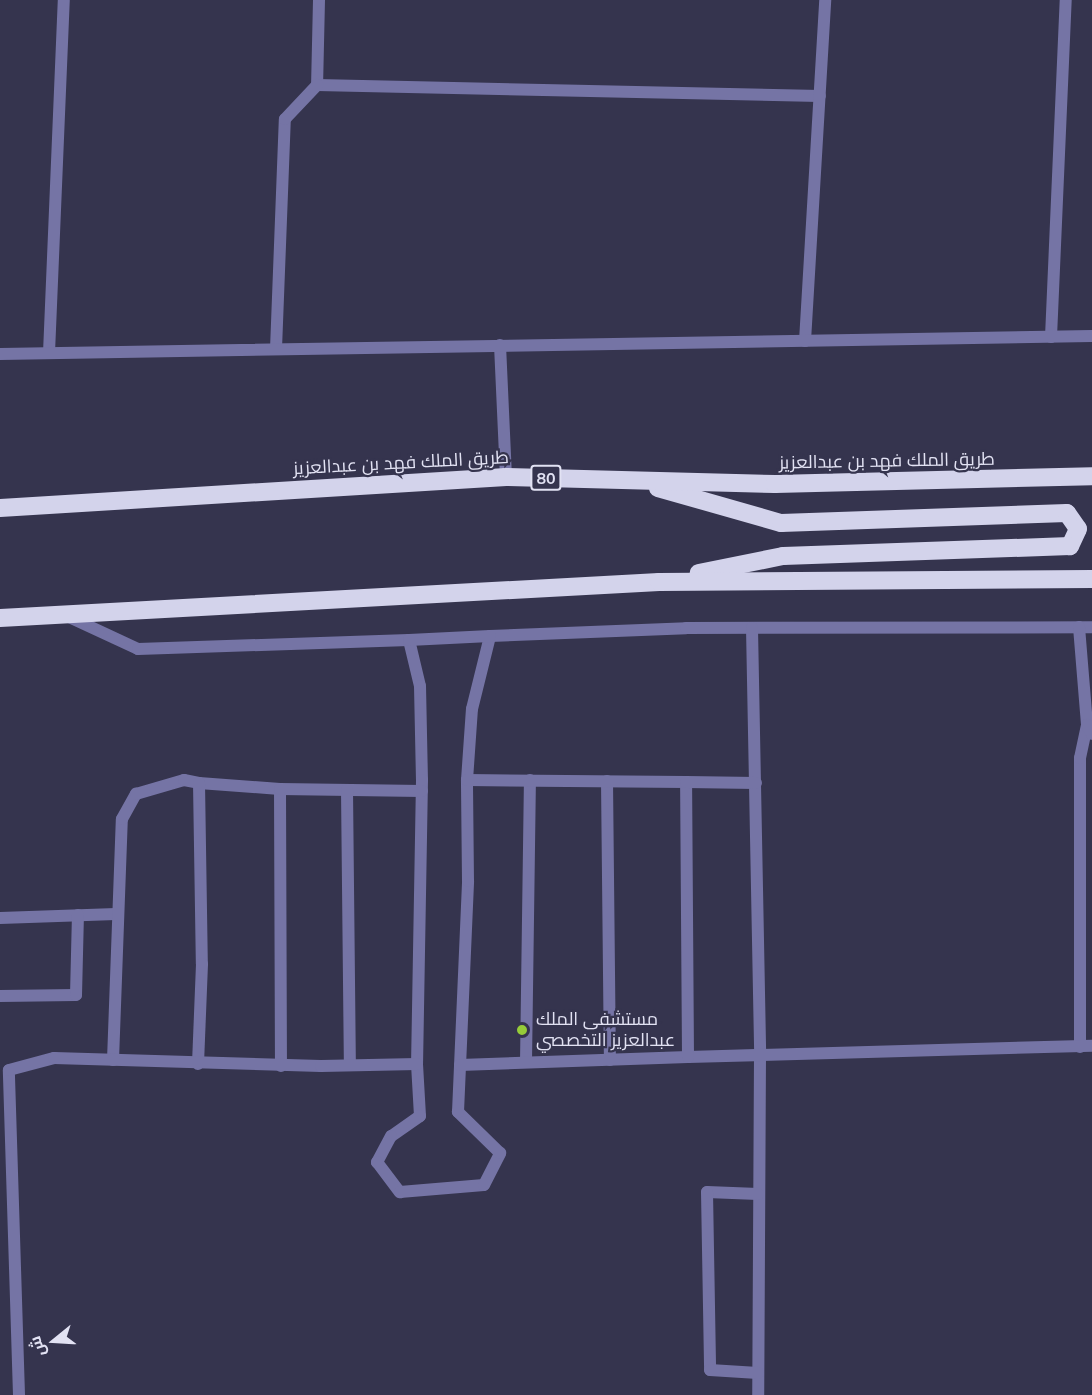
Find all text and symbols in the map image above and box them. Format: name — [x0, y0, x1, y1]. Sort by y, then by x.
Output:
street label: طريق الملك فهد بن عبدالعزيز — [293, 447, 509, 479]
street label: طريق الملك فهد بن عبدالعزيز — [779, 448, 995, 474]
road number: 80 — [530, 465, 562, 491]
place label: مستشفى الملك عبدالعزيز التخصصي — [536, 1009, 675, 1052]
marker: مستشفى الملك عبدالعزيز التخصصي — [513, 1021, 531, 1039]
north arrow — [24, 1311, 84, 1371]
text: ش — [24, 1334, 50, 1359]

